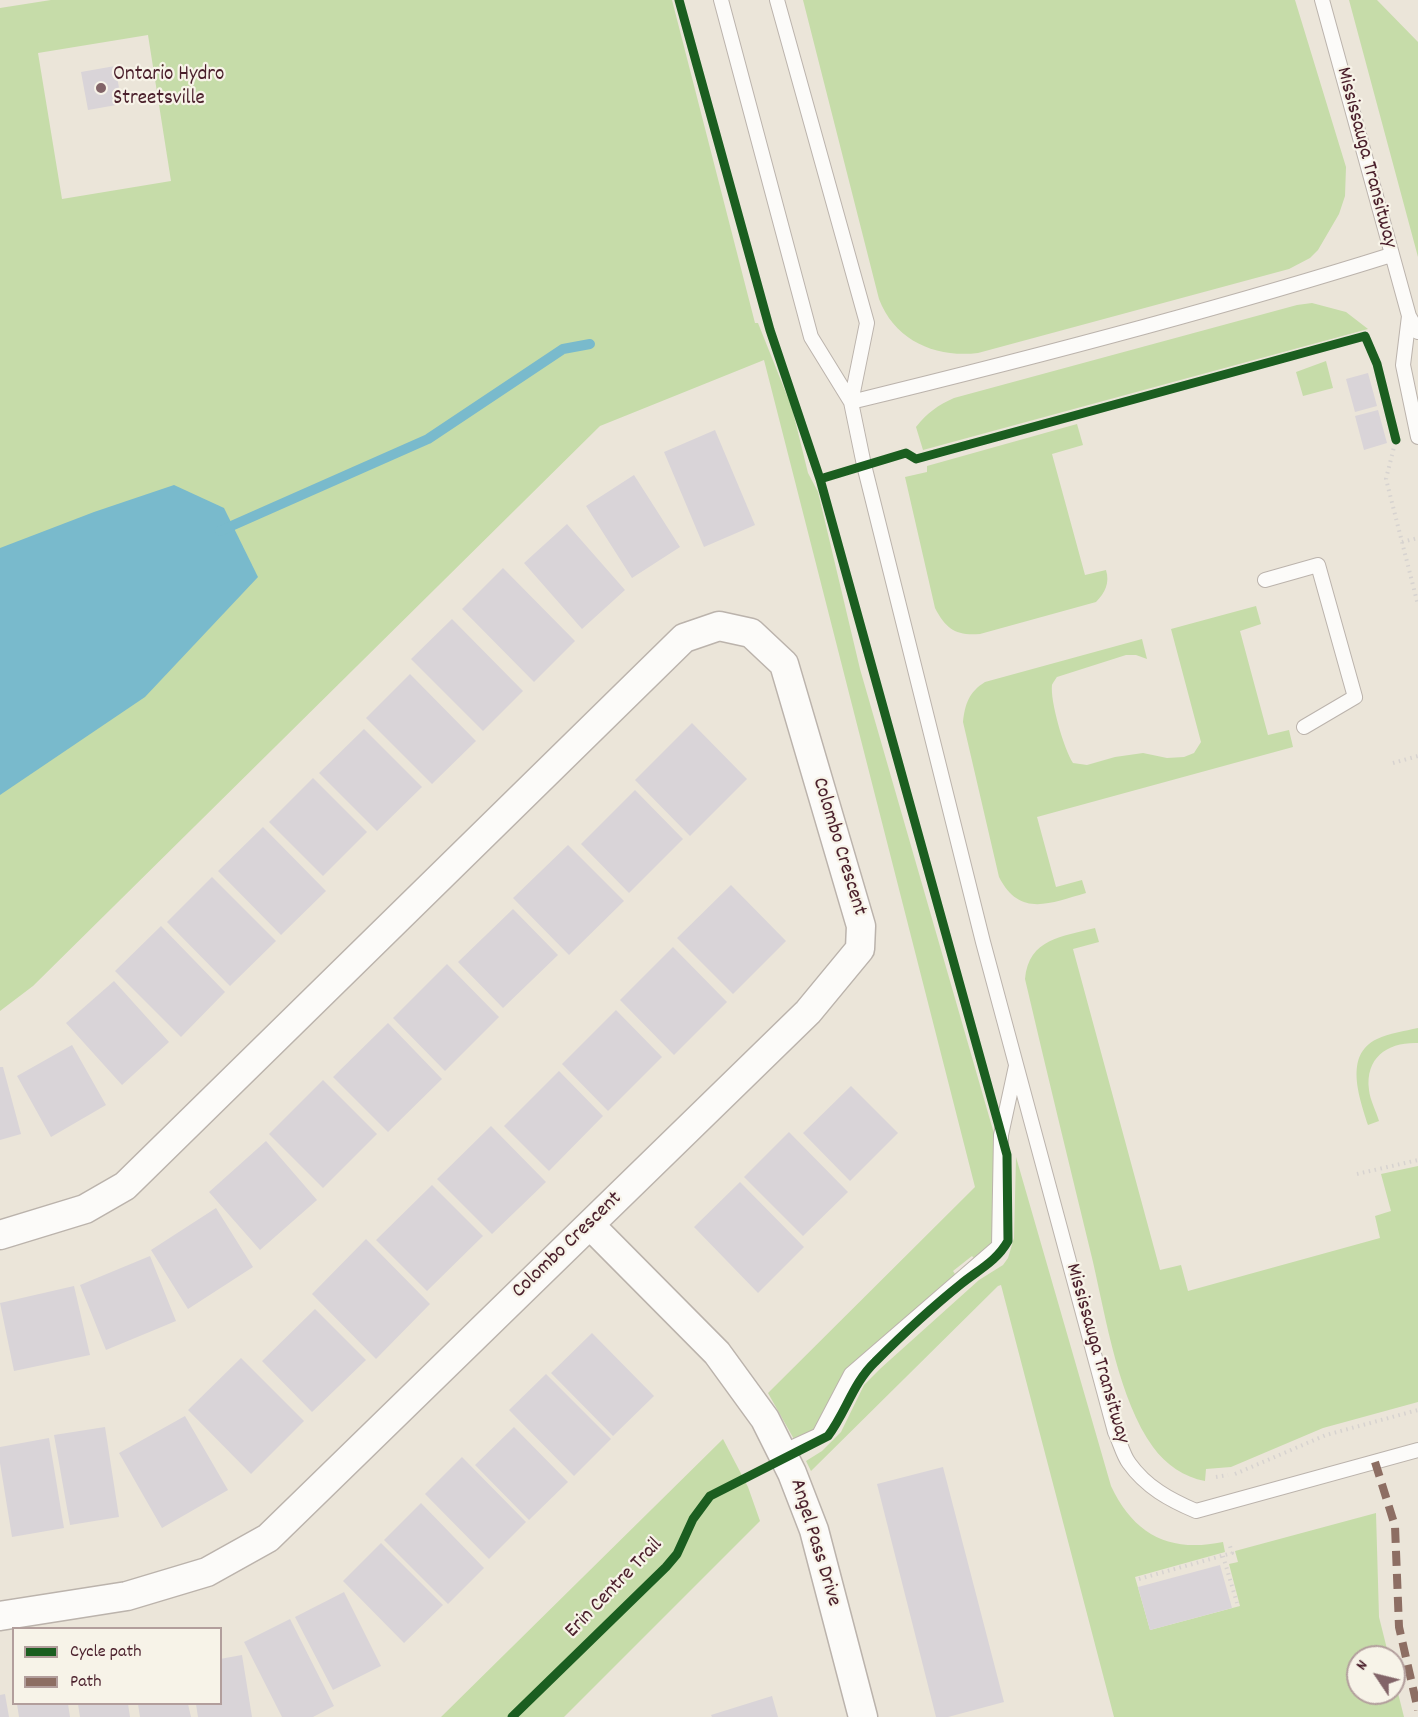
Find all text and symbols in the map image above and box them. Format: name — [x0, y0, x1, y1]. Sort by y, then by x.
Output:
place label: Ontario Hydro Streetsville — [113, 63, 224, 113]
street label: Mississauga Transitway — [1329, 65, 1401, 251]
marker: Ontario Hydro Streetsville — [94, 81, 108, 95]
street label: Colombo Crescent — [805, 775, 871, 919]
street label: Colombo Crescent — [508, 1187, 628, 1305]
street label: Mississauga Transitway — [1058, 1261, 1134, 1447]
street label: Angel Pass Drive — [783, 1476, 845, 1610]
street label: Erin Centre Trail — [561, 1534, 669, 1644]
legend — [12, 1627, 222, 1705]
text: Cycle path — [70, 1640, 141, 1665]
north arrow — [1346, 1645, 1406, 1705]
text: N — [1351, 1656, 1374, 1675]
text: Path — [70, 1670, 102, 1695]

